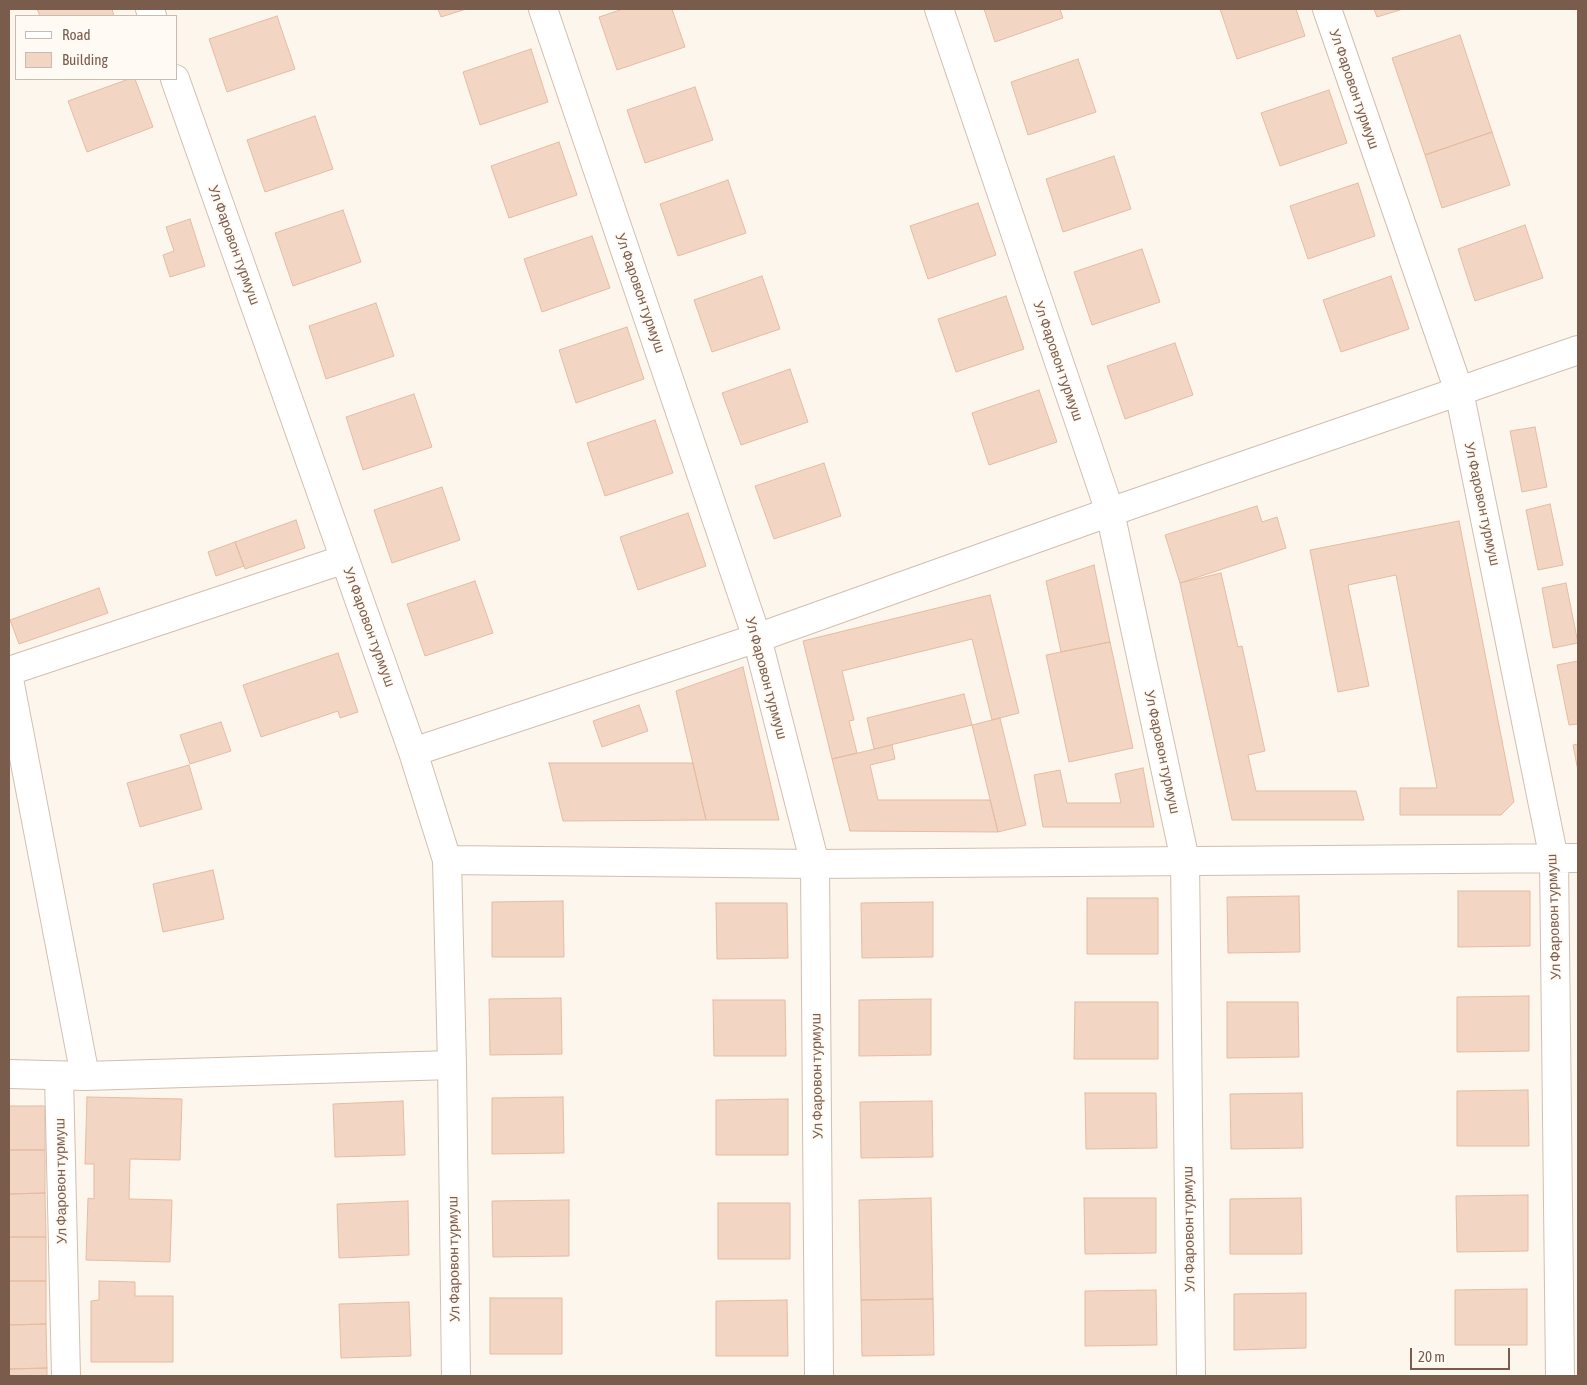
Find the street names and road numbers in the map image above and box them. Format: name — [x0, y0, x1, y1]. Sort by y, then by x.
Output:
street label: Ул Фаровон турмуш — [1326, 27, 1382, 151]
street label: Ул Фаровон турмуш — [205, 183, 263, 307]
street label: Ул Фаровон турмуш — [612, 231, 668, 355]
street label: Ул Фаровон турмуш — [1030, 299, 1086, 423]
street label: Ул Фаровон турмуш — [1461, 441, 1503, 567]
street label: Ул Фаровон турмуш — [340, 565, 398, 689]
street label: Ул Фаровон турмуш — [742, 615, 790, 741]
street label: Ул Фаровон турмуш — [1141, 689, 1183, 815]
street label: Ул Фаровон турмуш — [1543, 854, 1565, 980]
street label: Ул Фаровон турмуш — [808, 1013, 826, 1139]
street label: Ул Фаровон турмуш — [52, 1118, 70, 1244]
street label: Ул Фаровон турмуш — [1180, 1166, 1198, 1292]
street label: Ул Фаровон турмуш — [445, 1196, 463, 1322]

